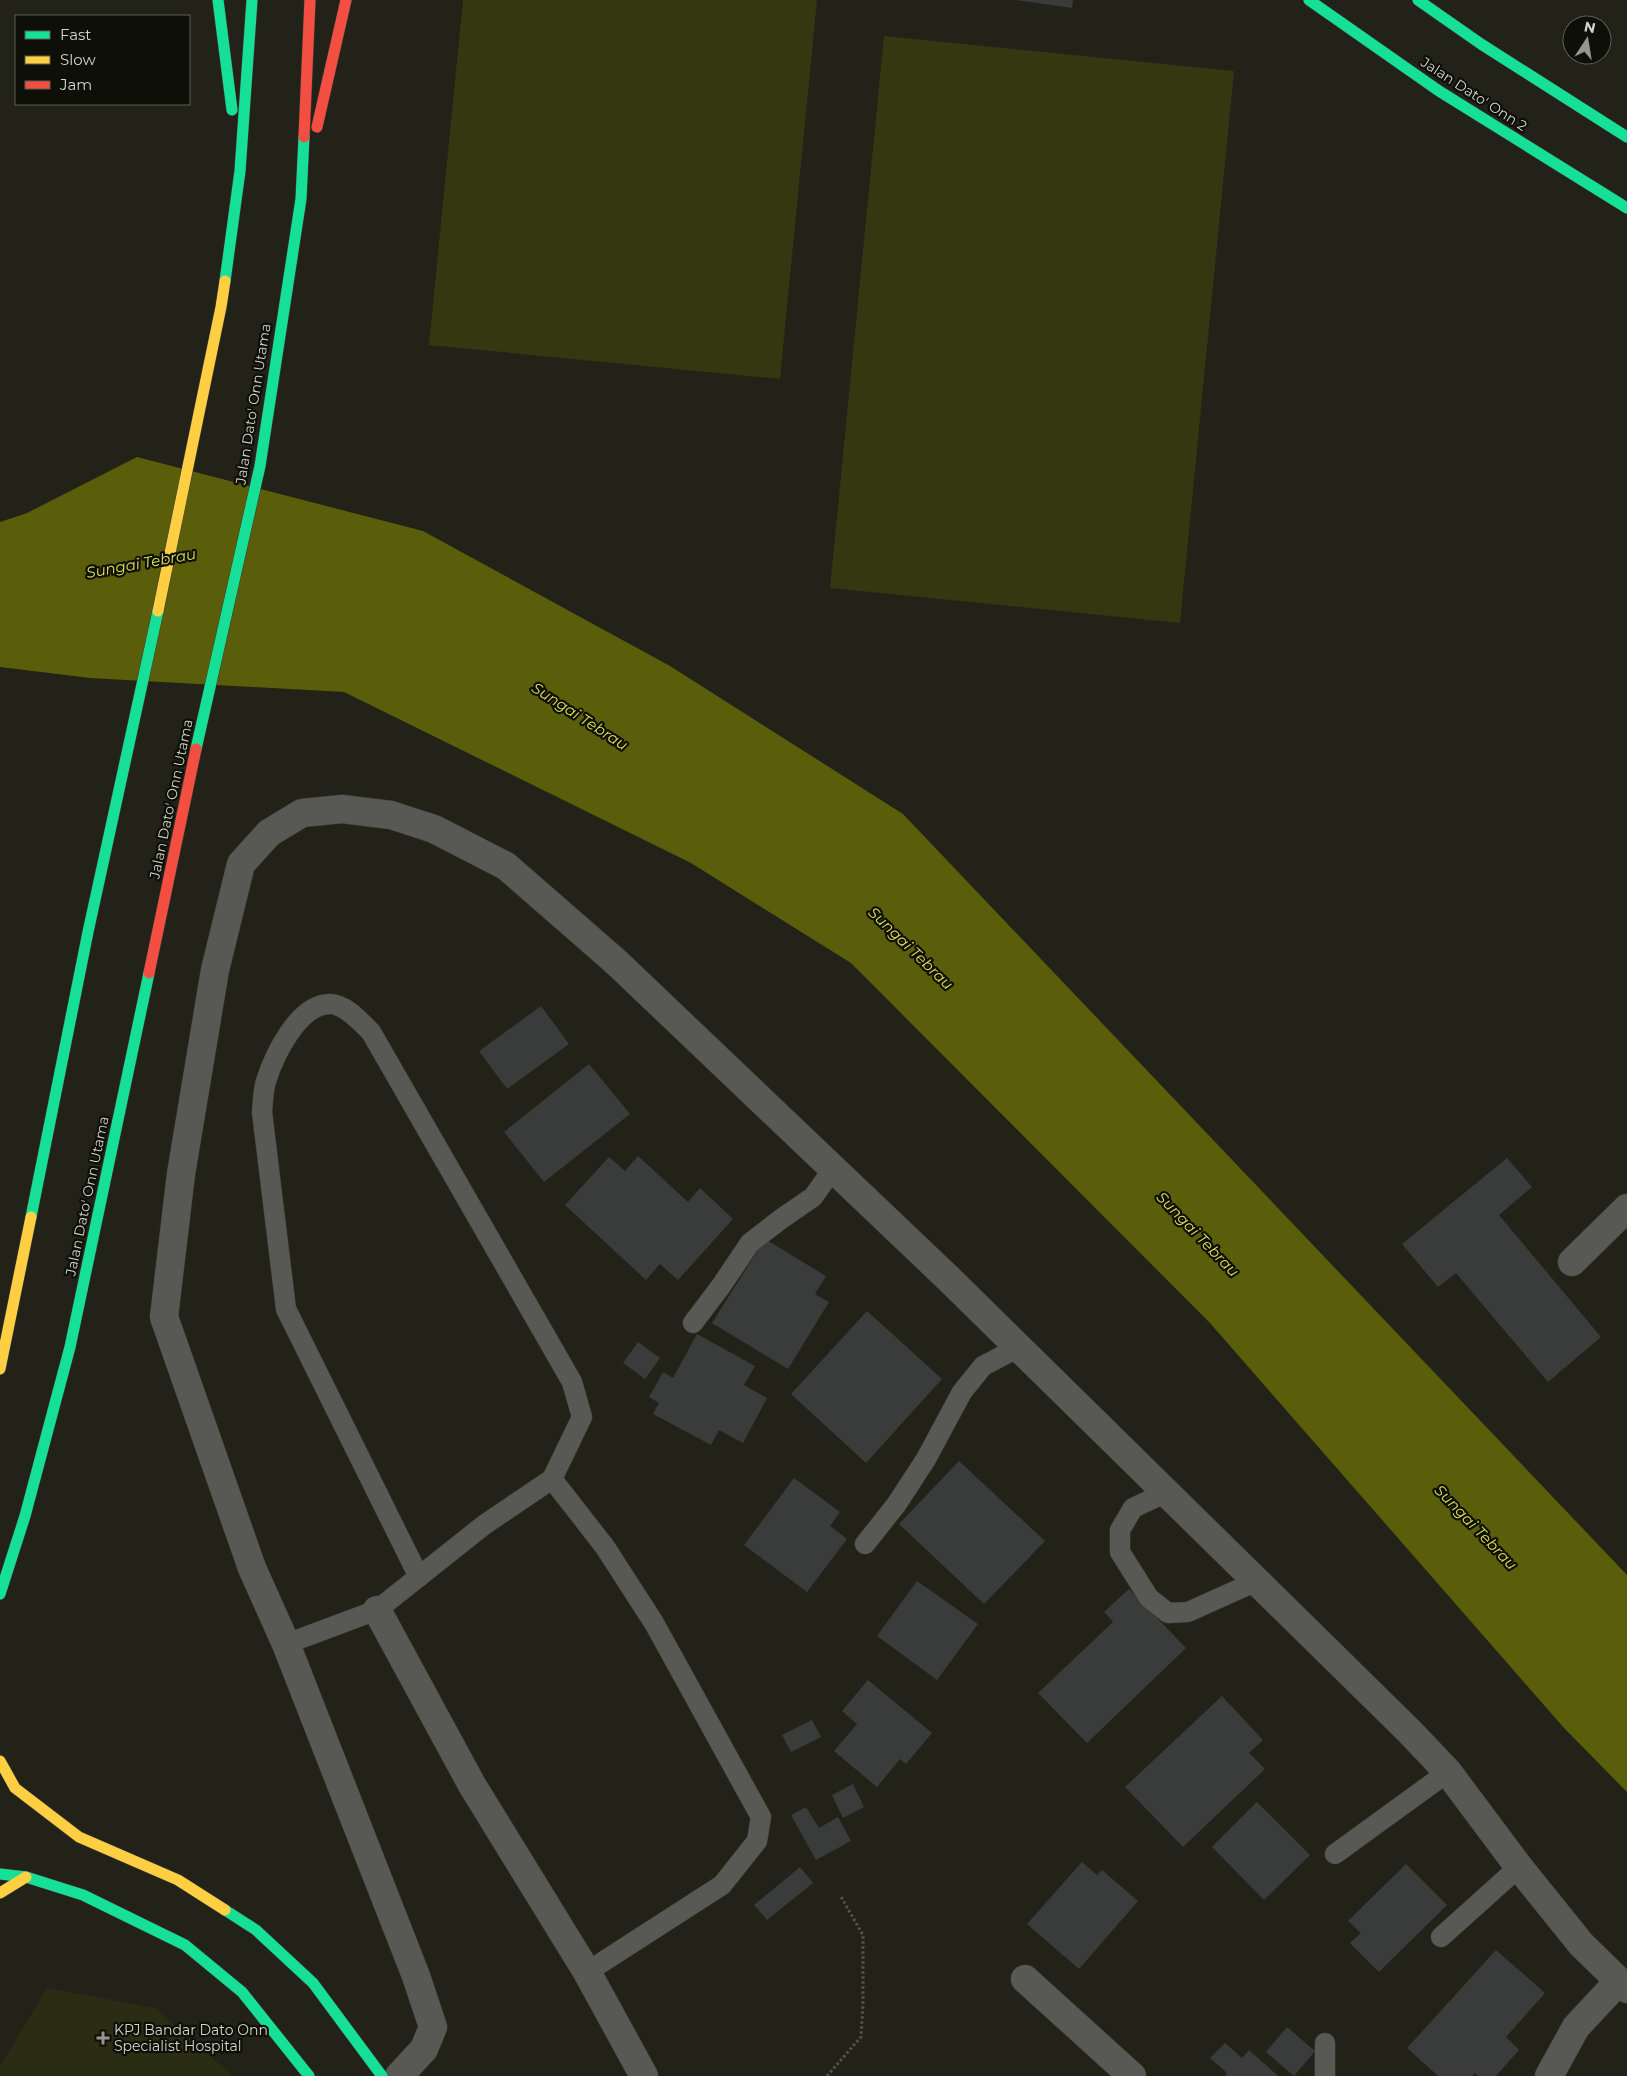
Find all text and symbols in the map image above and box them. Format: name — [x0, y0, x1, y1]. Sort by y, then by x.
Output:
legend — [15, 15, 190, 105]
north arrow — [1562, 15, 1612, 65]
text: N — [1582, 17, 1597, 37]
text: Fast — [60, 25, 91, 44]
text: Slow — [60, 50, 96, 69]
street label: Jalan Dato' Onn 2 — [1417, 52, 1531, 135]
text: Jam — [59, 75, 92, 94]
street label: Jalan Dato' Onn Utama — [231, 322, 275, 487]
water label: Sungai Tebrau — [85, 544, 197, 582]
water label: Sungai Tebrau — [528, 678, 632, 754]
street label: Jalan Dato' Onn Utama — [145, 717, 197, 882]
water label: Sungai Tebrau — [864, 903, 958, 993]
street label: Jalan Dato' Onn Utama — [61, 1114, 113, 1279]
water label: Sungai Tebrau — [1153, 1187, 1243, 1281]
water label: Sungai Tebrau — [1431, 1480, 1521, 1574]
place label: KPJ Bandar Dato Onn Specialist Hospital — [114, 2021, 268, 2055]
marker: KPJ Bandar Dato Onn Specialist Hospital — [96, 2031, 110, 2045]

